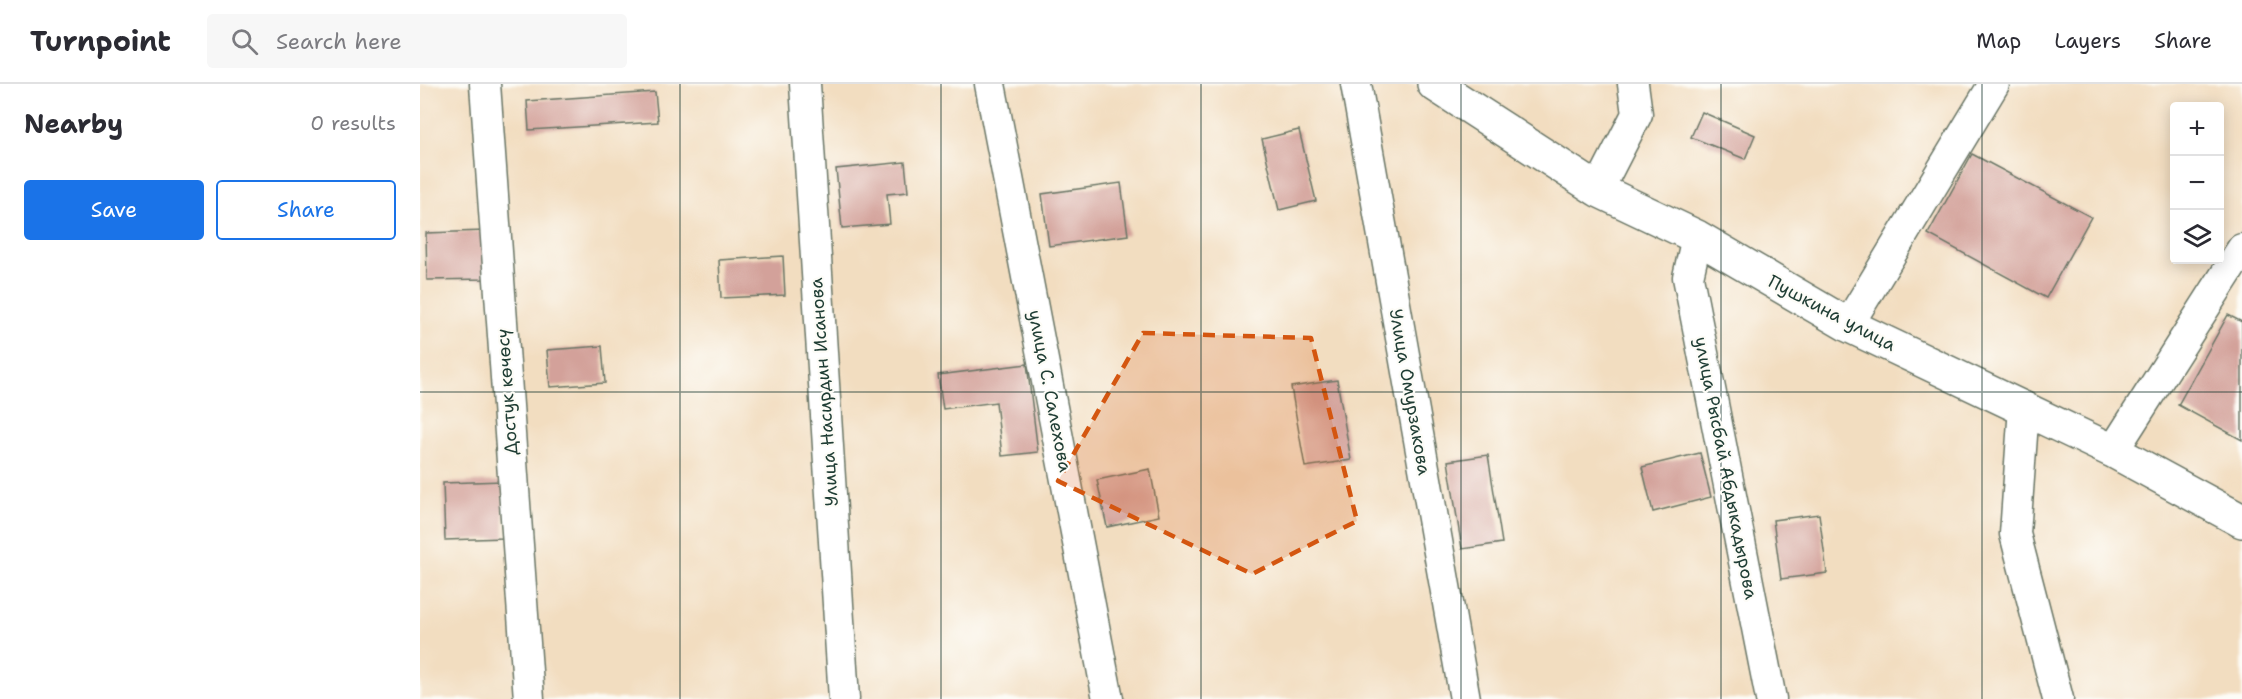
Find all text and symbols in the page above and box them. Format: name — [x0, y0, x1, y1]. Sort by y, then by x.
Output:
search box — [207, 14, 627, 68]
text: Turnpoint — [30, 22, 171, 60]
icon: search — [228, 25, 261, 58]
text: Search here — [276, 27, 402, 56]
text: Map — [1976, 27, 2021, 55]
text: Layers — [2054, 27, 2121, 55]
text: Share — [2154, 27, 2212, 55]
map controls — [2170, 102, 2224, 264]
button: + — [2170, 102, 2224, 156]
text: Nearby — [24, 106, 123, 141]
text: 0 results — [310, 110, 396, 136]
button: − — [2170, 156, 2224, 210]
button: Save — [24, 180, 204, 240]
button: Share — [216, 180, 396, 240]
button: layers — [2170, 210, 2224, 264]
street label: Пушкина улица — [1764, 269, 1900, 357]
street label: Улица Насирдин Исанова — [804, 277, 844, 507]
street label: Улица Омурзакова — [1384, 307, 1436, 477]
street label: улица С. Салехова — [1022, 308, 1078, 474]
street label: Достук көчөсү — [491, 328, 523, 456]
street label: улица Рысбай Абдыкадырова — [1689, 335, 1763, 601]

